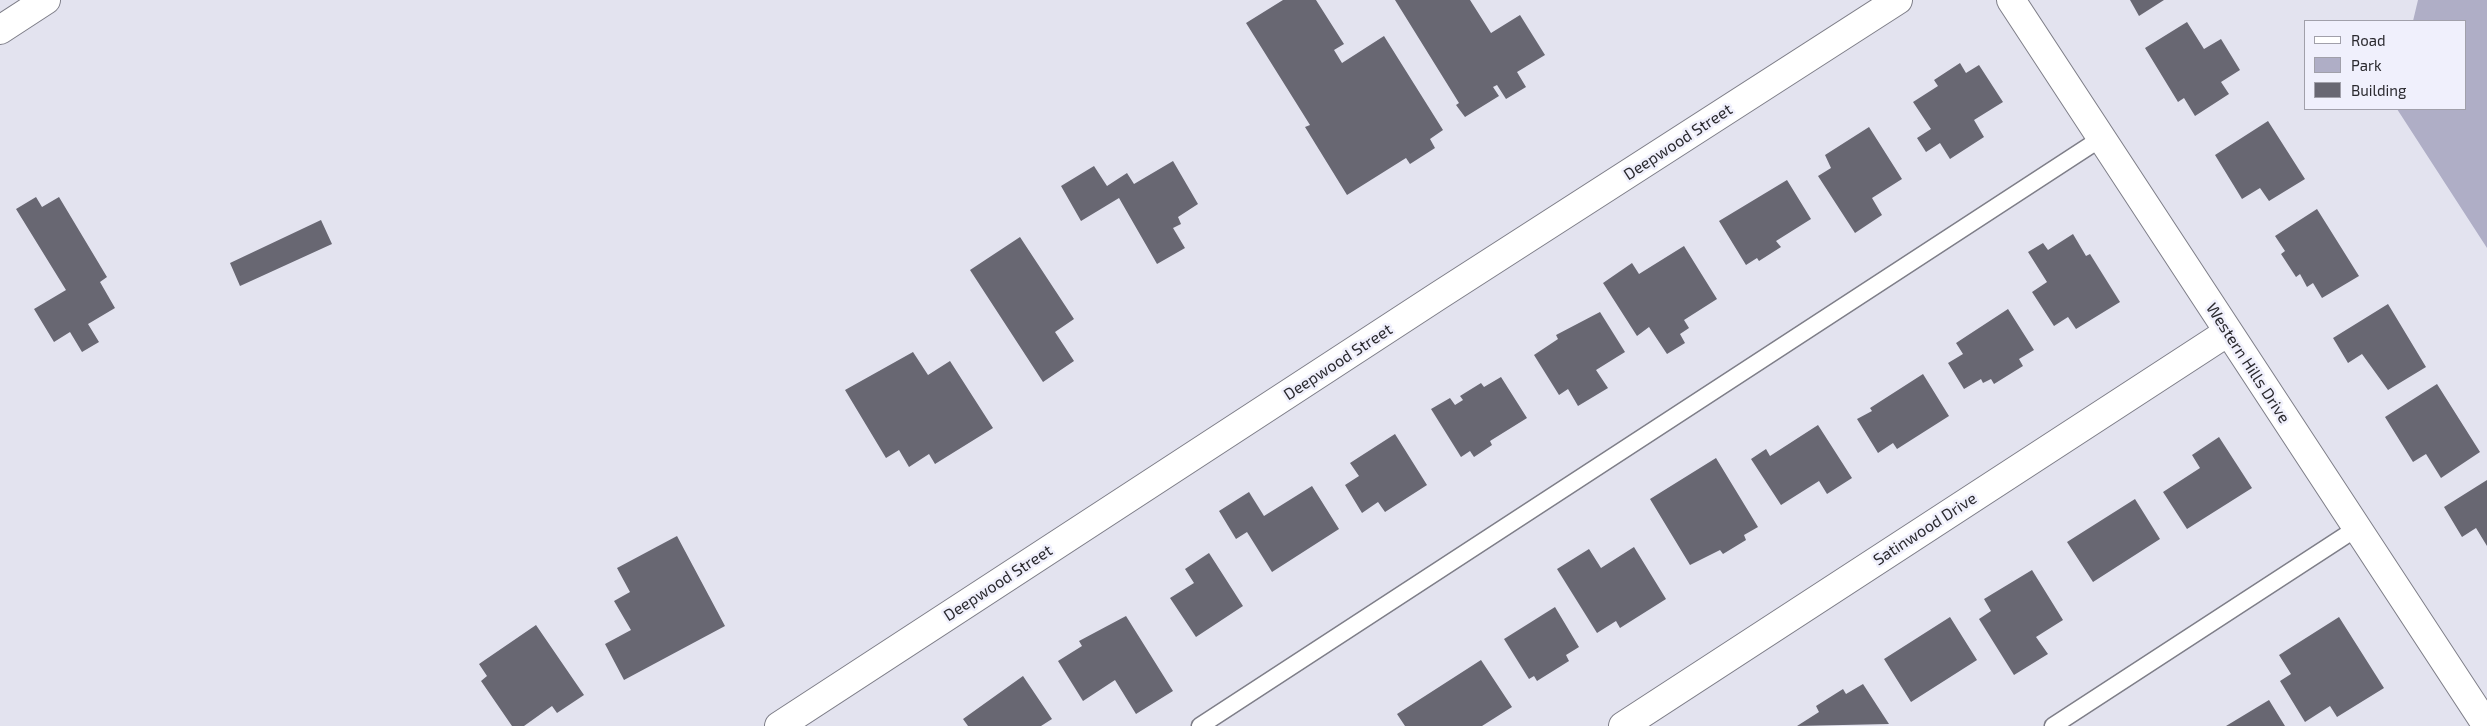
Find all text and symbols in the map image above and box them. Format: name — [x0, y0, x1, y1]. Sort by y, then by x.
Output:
legend — [2304, 20, 2467, 110]
text: Road — [2351, 31, 2386, 49]
text: Park — [2351, 56, 2382, 74]
text: Building — [2351, 81, 2406, 99]
street label: Deepwood Street — [1620, 100, 1736, 184]
street label: Western Hills Drive — [2202, 299, 2294, 427]
street label: Deepwood Street — [1280, 320, 1396, 404]
street label: Satinwood Drive — [1870, 489, 1980, 569]
street label: Deepwood Street — [940, 541, 1056, 625]

